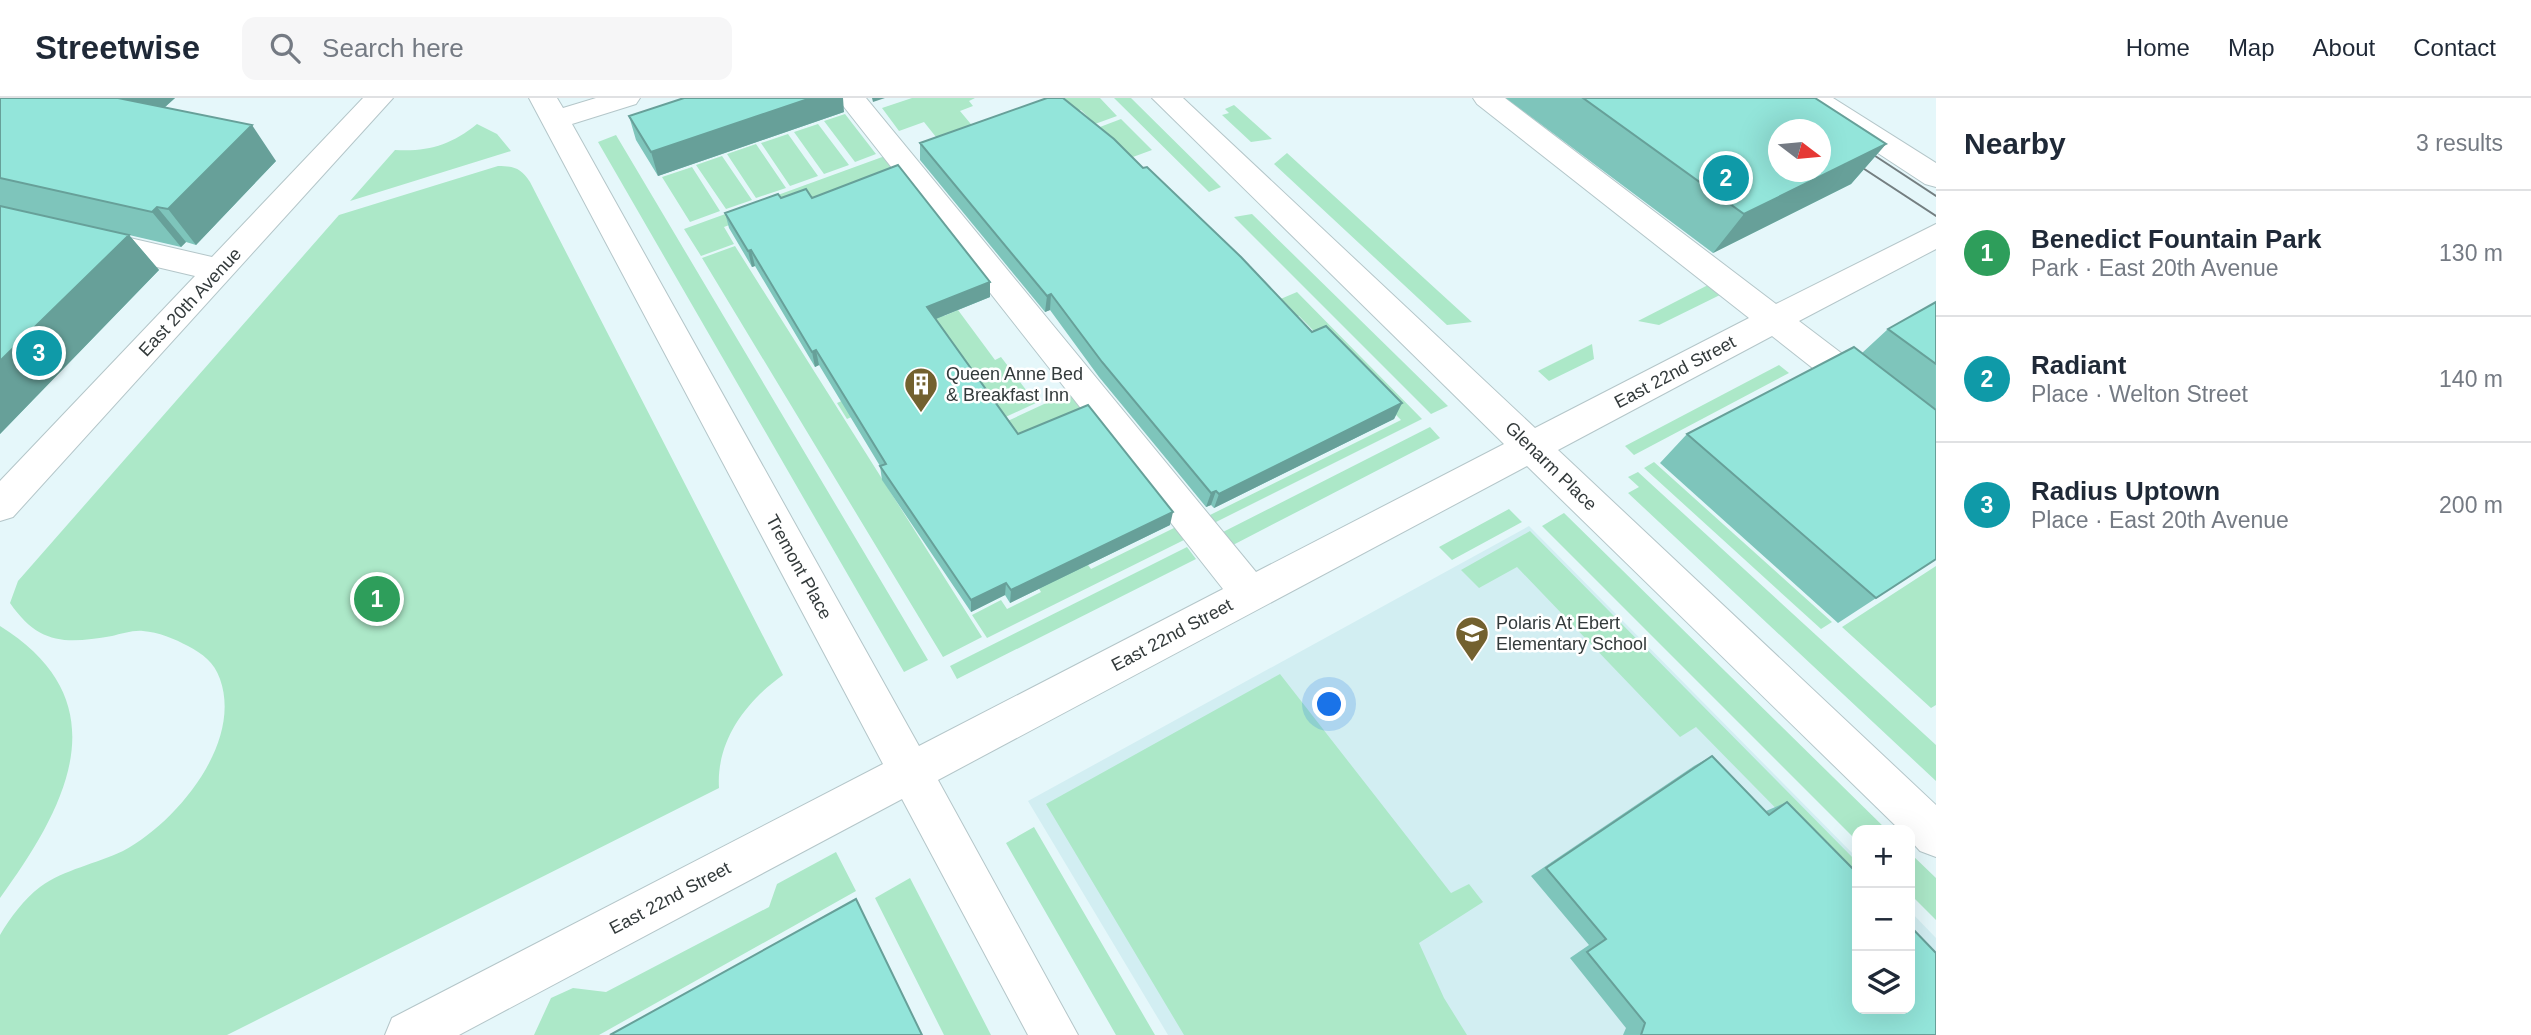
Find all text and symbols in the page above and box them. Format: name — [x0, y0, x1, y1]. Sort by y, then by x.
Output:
search box — [242, 17, 732, 80]
text: Streetwise — [35, 29, 200, 66]
icon: search — [266, 29, 304, 67]
text: Search here — [322, 33, 464, 63]
text: Home — [2126, 34, 2190, 61]
text: Map — [2228, 34, 2275, 61]
text: About — [2313, 34, 2375, 61]
text: Contact — [2413, 34, 2496, 61]
north arrow — [1768, 119, 1831, 182]
text: Nearby — [1964, 127, 2066, 160]
text: 3 results — [2416, 130, 2503, 156]
pin: 2 — [1703, 152, 1749, 204]
text: Benedict Fountain Park — [2031, 224, 2321, 254]
text: 1 — [1981, 240, 1993, 266]
text: 130 m — [2439, 240, 2503, 266]
street label: East 20th Avenue — [135, 244, 245, 360]
text: Park · East 20th Avenue — [2031, 255, 2279, 281]
pin: 3 — [16, 327, 62, 379]
street label: East 22nd Street — [1611, 332, 1739, 412]
text: Radiant — [2031, 350, 2126, 380]
place label: Queen Anne Bed & Breakfast Inn — [946, 364, 1083, 405]
building icon: Queen Anne Bed & Breakfast Inn — [902, 365, 940, 414]
text: 2 — [1981, 366, 1993, 392]
text: 140 m — [2439, 366, 2503, 392]
text: Place · Welton Street — [2031, 381, 2248, 407]
street label: Glenarm Place — [1501, 417, 1601, 515]
text: Radius Uptown — [2031, 476, 2220, 506]
text: 3 — [1981, 492, 1993, 518]
text: 200 m — [2439, 492, 2503, 518]
text: Place · East 20th Avenue — [2031, 507, 2289, 533]
street label: Tremont Place — [762, 511, 836, 623]
pin: 1 — [354, 573, 400, 625]
street label: East 22nd Street — [1108, 595, 1236, 675]
place label: Polaris At Ebert Elementary School — [1496, 613, 1647, 654]
school or university icon: Polaris At Ebert Elementary School — [1453, 614, 1491, 663]
your location — [1312, 687, 1346, 721]
map controls — [1852, 825, 1915, 1014]
button: + — [1852, 825, 1915, 888]
street label: East 22nd Street — [606, 858, 734, 938]
button: − — [1852, 888, 1915, 951]
button: layers — [1852, 951, 1915, 1014]

